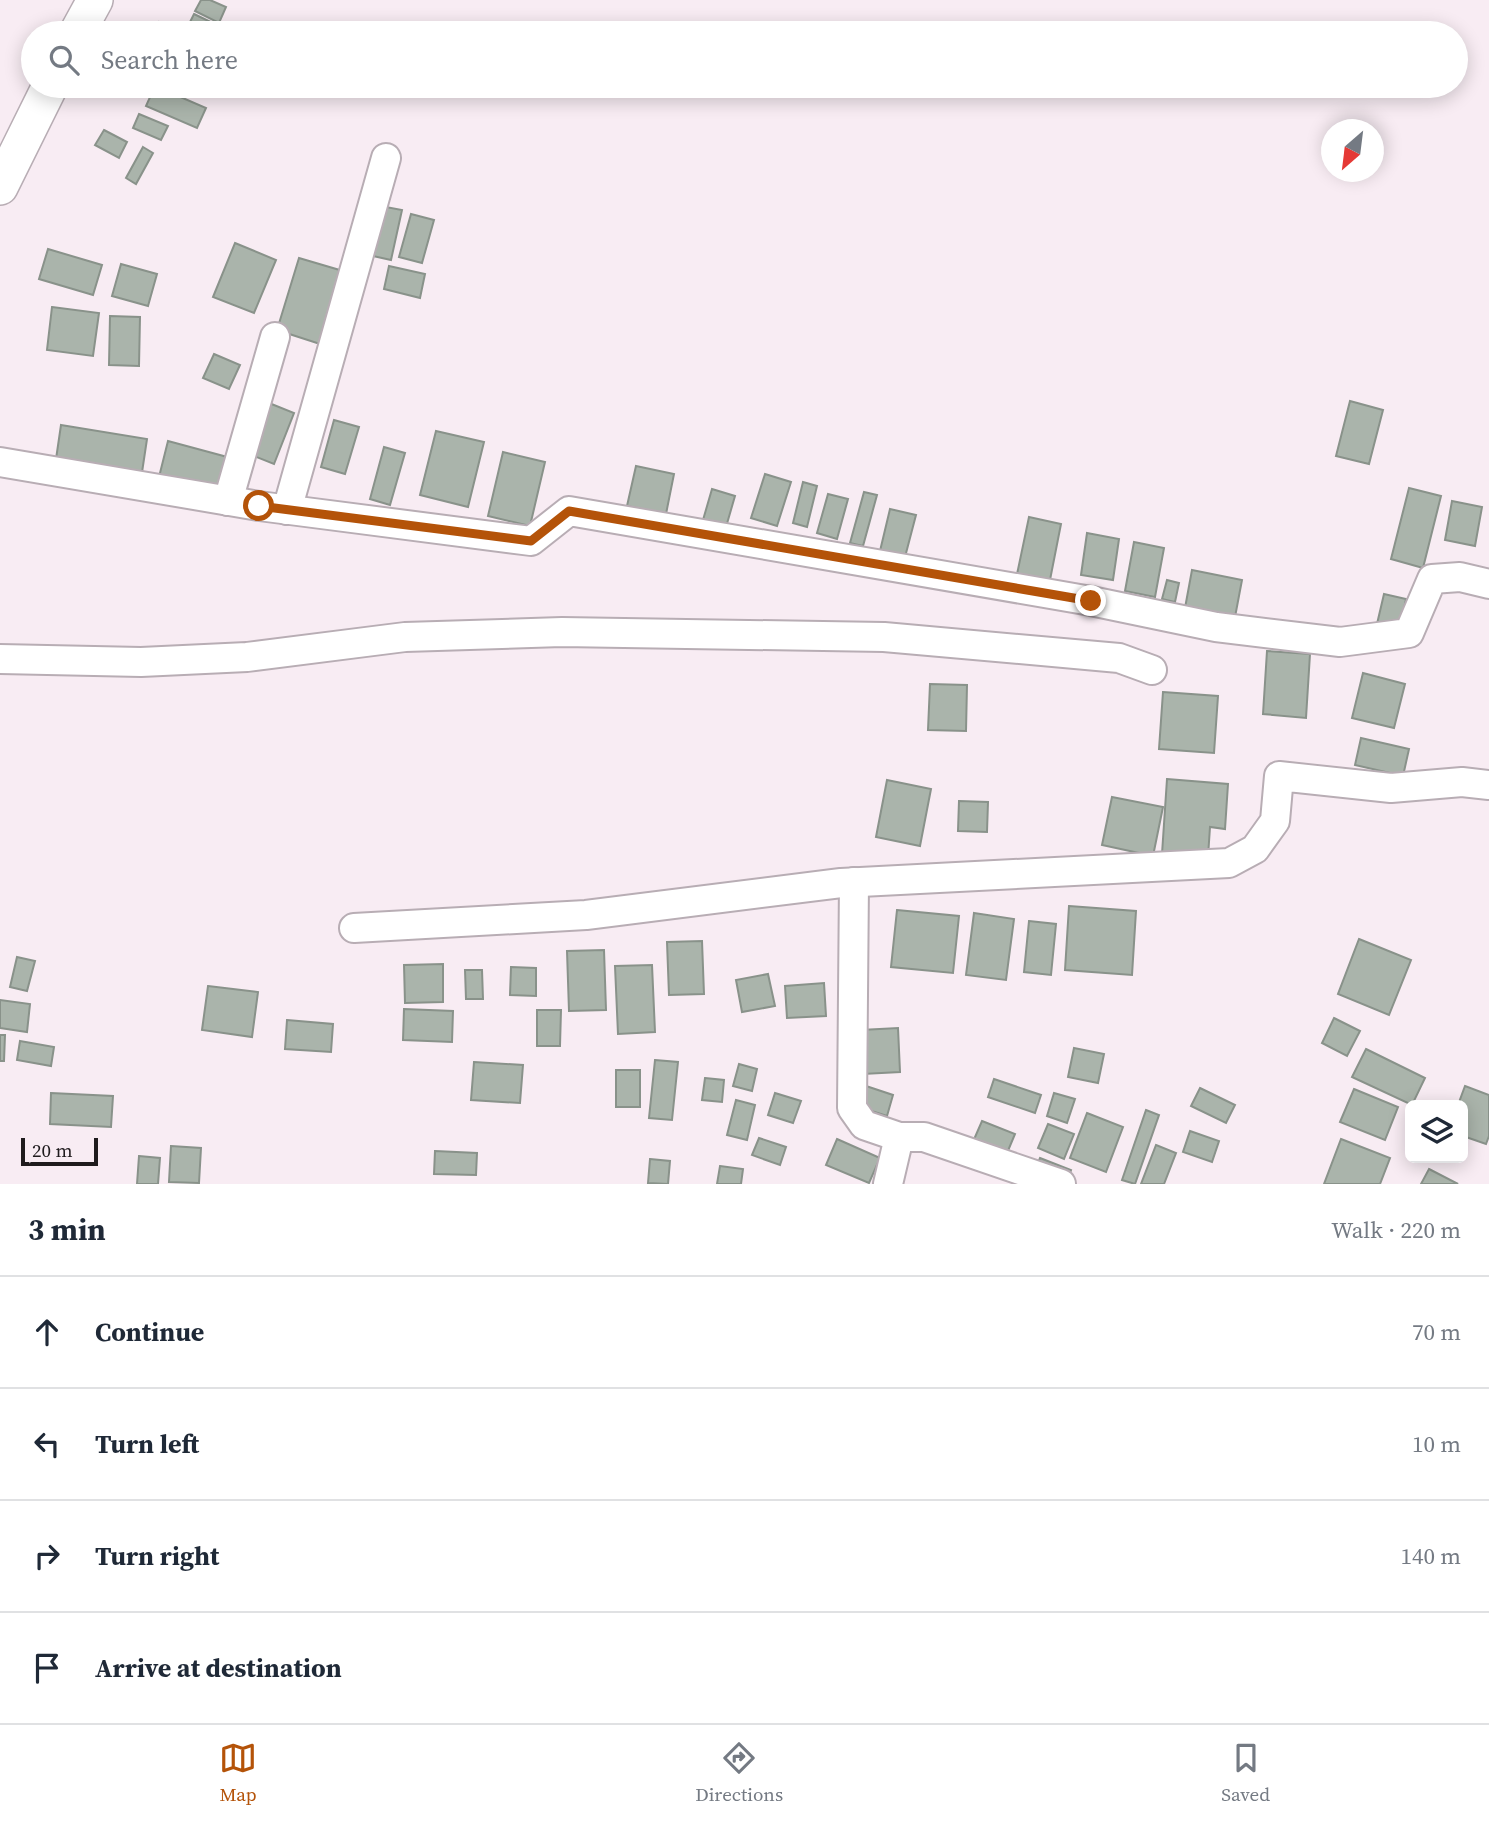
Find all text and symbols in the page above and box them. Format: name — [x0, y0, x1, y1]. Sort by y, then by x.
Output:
search box — [21, 21, 1468, 98]
icon: search — [45, 41, 83, 79]
text: Search here — [101, 42, 238, 78]
north arrow — [1321, 119, 1384, 182]
route start — [243, 490, 274, 521]
route end — [1075, 585, 1106, 616]
map controls — [1405, 1100, 1468, 1163]
button: layers — [1405, 1100, 1468, 1163]
scale bar — [21, 1135, 98, 1167]
text: 20 m — [32, 1137, 73, 1163]
text: 3 min — [28, 1209, 106, 1250]
text: Walk · 220 m — [1331, 1214, 1461, 1246]
icon: ahead — [28, 1313, 66, 1351]
text: Continue — [95, 1314, 204, 1350]
text: 70 m — [1412, 1316, 1461, 1348]
icon: left — [28, 1425, 66, 1463]
text: Turn left — [95, 1426, 199, 1462]
text: 10 m — [1412, 1428, 1461, 1460]
icon: right — [28, 1537, 66, 1575]
text: Turn right — [95, 1538, 219, 1574]
text: 140 m — [1400, 1540, 1461, 1572]
icon: arrive — [28, 1649, 66, 1687]
text: Arrive at destination — [95, 1650, 342, 1686]
tab: Map — [219, 1739, 257, 1807]
tab: Directions — [695, 1739, 783, 1807]
tab: Saved — [1221, 1739, 1270, 1807]

